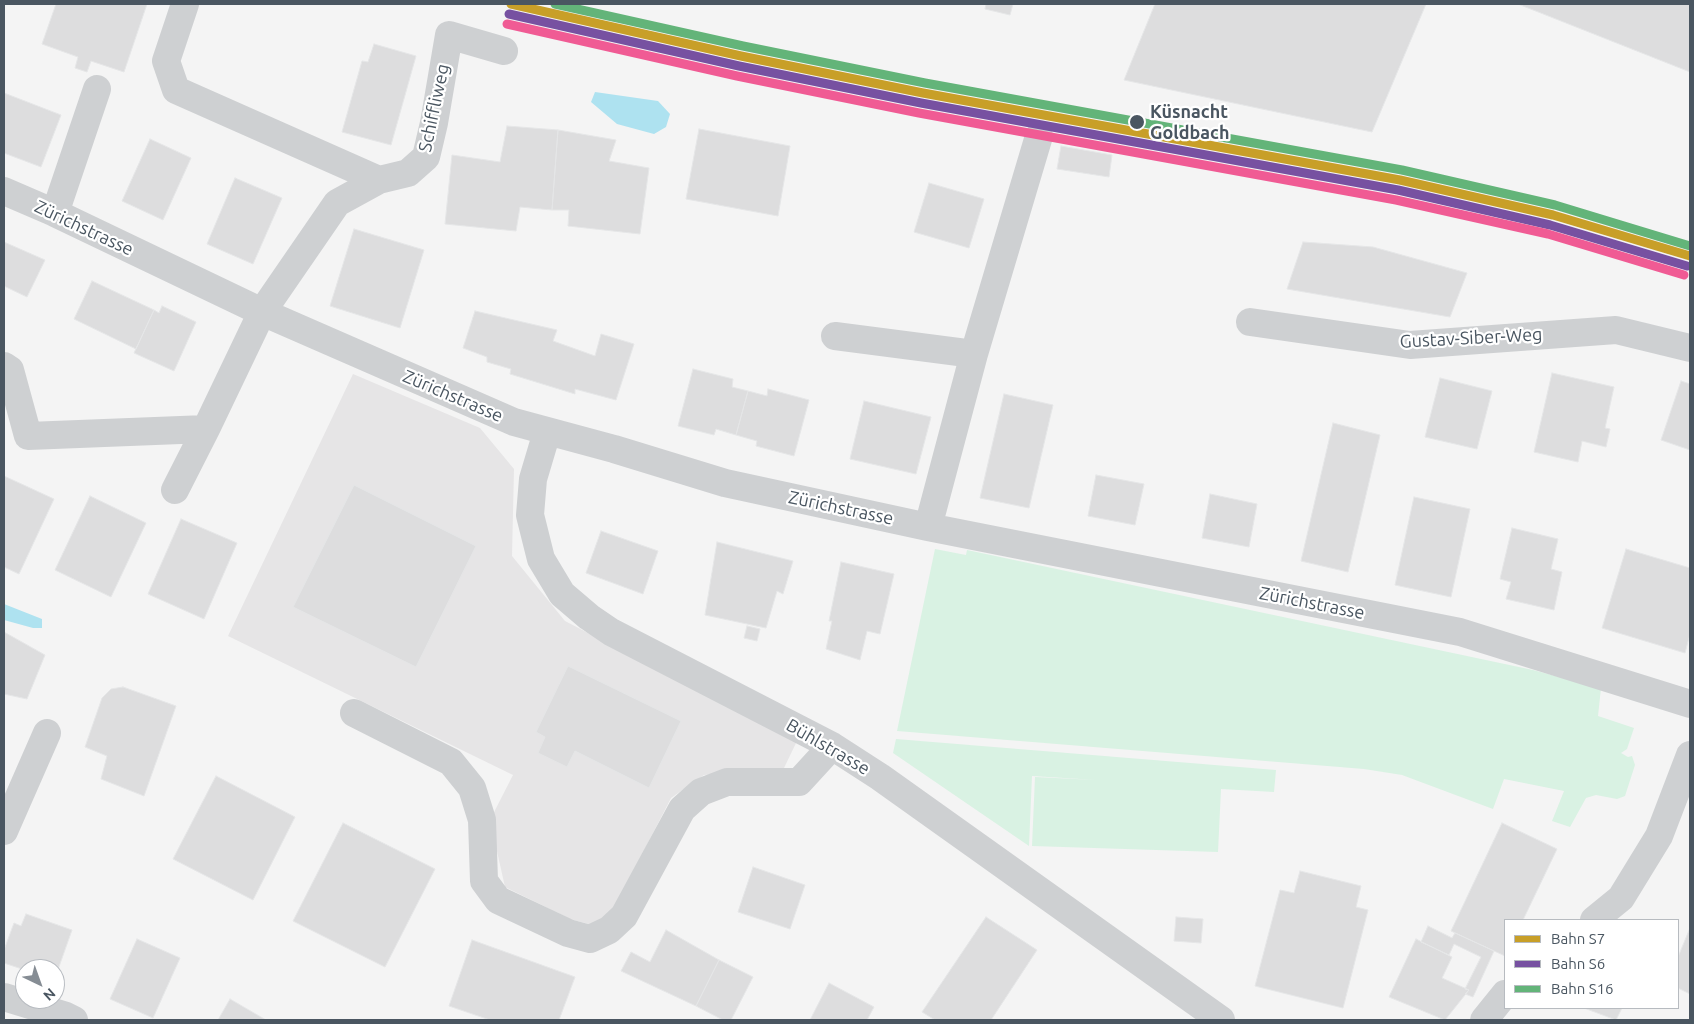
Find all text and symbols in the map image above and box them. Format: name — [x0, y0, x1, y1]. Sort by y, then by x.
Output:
street label: Schiffliweg — [414, 62, 454, 154]
place label: Küsnacht Goldbach — [1150, 101, 1229, 144]
marker: Küsnacht Goldbach — [1128, 113, 1146, 131]
street label: Zürichstrasse — [31, 196, 137, 260]
street label: Gustav-Siber-Weg — [1399, 323, 1543, 353]
street label: Zürichstrasse — [400, 365, 506, 427]
street label: Zürichstrasse — [787, 486, 895, 530]
street label: Zürichstrasse — [1258, 582, 1366, 624]
street label: Bühlstrasse — [782, 714, 874, 780]
legend — [1504, 919, 1679, 1009]
text: Bahn S7 — [1551, 930, 1605, 947]
text: Bahn S6 — [1551, 955, 1605, 972]
north arrow — [15, 959, 65, 1009]
text: Bahn S16 — [1551, 980, 1614, 997]
text: N — [40, 985, 59, 1004]

